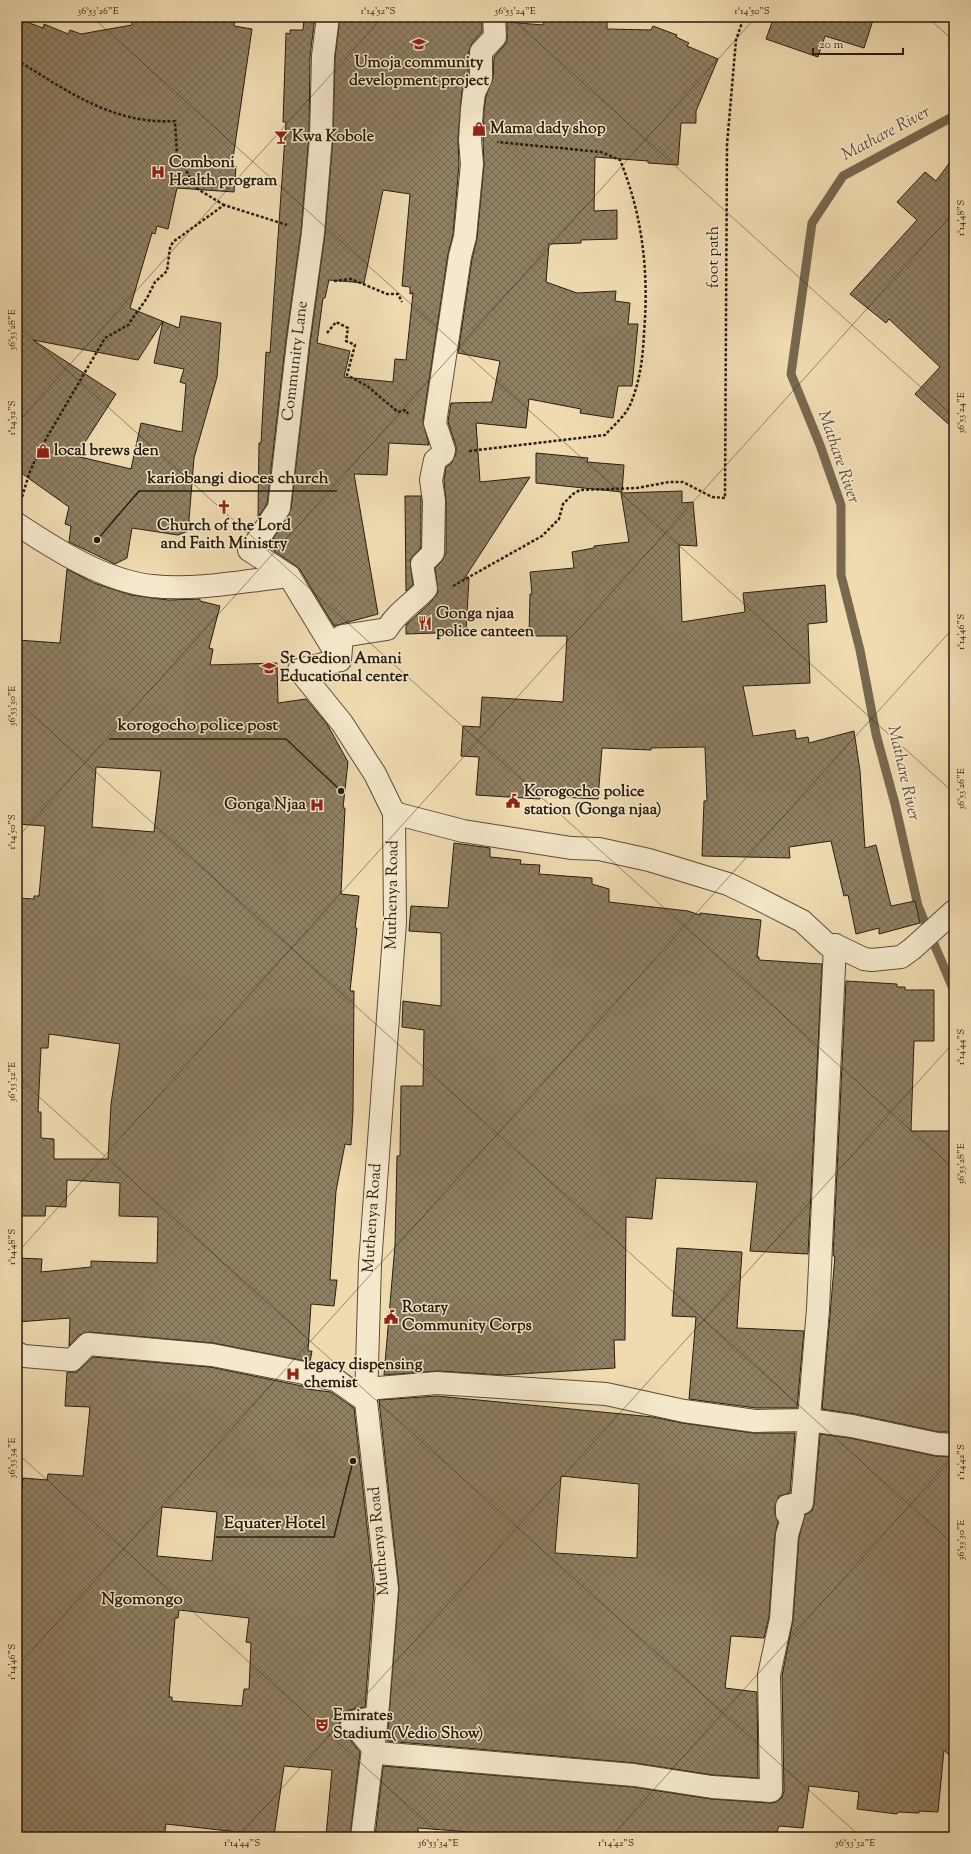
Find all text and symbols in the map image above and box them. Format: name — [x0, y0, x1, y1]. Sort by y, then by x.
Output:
text: 36°53'26"E — [77, 4, 119, 19]
text: 1°14'52"S — [360, 4, 396, 19]
text: 36°53'24"E — [494, 4, 536, 19]
text: 1°14'50"S — [734, 4, 770, 19]
scale bar — [813, 30, 903, 56]
school or university icon: Umoja community development project — [411, 36, 427, 52]
text: 20 m — [819, 36, 844, 54]
place label: Umoja community development project — [349, 52, 489, 93]
water label: Mathare River — [838, 101, 934, 167]
place label: Mama dady shop — [490, 118, 606, 141]
shop icon: Mama dady shop — [471, 121, 487, 137]
place label: Kwa Kobole — [292, 126, 375, 149]
bar icon: Kwa Kobole — [273, 129, 289, 145]
place label: Comboni Health program — [169, 152, 278, 193]
hospital icon: Comboni Health program — [150, 164, 166, 180]
text: 1°14'48"S — [954, 200, 969, 236]
street label: foot path — [703, 225, 726, 288]
street label: Community Lane — [277, 299, 315, 423]
text: 36°53'28"E — [5, 309, 20, 351]
text: 36°53'24"E — [954, 392, 969, 434]
text: 1°14'52"S — [5, 400, 20, 436]
water label: Mathare River — [811, 407, 865, 507]
place label: local brews den — [54, 440, 160, 463]
shop icon: local brews den — [35, 443, 51, 459]
callout: kariobangi dioces church — [139, 462, 337, 491]
text: kariobangi dioces church — [146, 467, 329, 491]
church icon: Church of the Lord and Faith Ministry — [216, 499, 232, 515]
place label: Church of the Lord and Faith Ministry — [157, 515, 292, 556]
place label: Gonga njaa police canteen — [436, 603, 535, 644]
text: 1°14'46"S — [954, 614, 969, 650]
restaurant icon: Gonga njaa police canteen — [417, 615, 433, 631]
place label: St Gedion Amani Educational center — [280, 648, 410, 689]
school or university icon: St Gedion Amani Educational center — [261, 660, 277, 676]
text: 36°53'30"E — [5, 686, 20, 726]
callout: korogocho police post — [109, 710, 286, 739]
text: korogocho police post — [117, 714, 278, 738]
water label: Mathare River — [880, 723, 926, 823]
text: 36°53'26"E — [954, 768, 969, 810]
place label: Korogocho police station (Gonga njaa) — [524, 781, 662, 822]
public building icon: Korogocho police station (Gonga njaa) — [505, 793, 521, 809]
place label: Gonga Njaa — [224, 794, 307, 817]
hospital icon: Gonga Njaa — [309, 797, 325, 813]
text: 1°14'50"S — [5, 814, 20, 850]
street label: Muthenya Road — [381, 840, 405, 950]
text: 1°14'44"S — [954, 1029, 969, 1065]
text: 36°53'32"E — [5, 1062, 20, 1102]
text: 36°53'28"E — [954, 1143, 969, 1185]
street label: Muthenya Road — [358, 1163, 388, 1273]
text: 1°14'48"S — [5, 1229, 20, 1265]
place label: Rotary Community Corps — [402, 1297, 532, 1338]
public building icon: Rotary Community Corps — [383, 1309, 399, 1325]
place label: legacy dispensing chemist — [304, 1354, 423, 1395]
hospital icon: legacy dispensing chemist — [285, 1366, 301, 1382]
text: 36°53'34"E — [5, 1438, 20, 1478]
text: 1°14'42"S — [954, 1444, 969, 1480]
street label: Muthenya Road — [364, 1485, 396, 1597]
callout: Equater Hotel — [216, 1508, 334, 1537]
text: Equater Hotel — [224, 1512, 326, 1536]
text: 36°53'30"E — [954, 1520, 969, 1560]
district label: Ngomongo — [101, 1588, 183, 1612]
text: 1°14'46"S — [5, 1644, 20, 1680]
place label: Emirates Stadium(Vedio Show) — [333, 1705, 483, 1746]
theatre icon: Emirates Stadium(Vedio Show) — [314, 1717, 330, 1733]
text: 1°14'44"S — [224, 1836, 260, 1851]
text: 36°53'34"E — [418, 1836, 458, 1851]
text: 1°14'42"S — [598, 1836, 634, 1851]
text: 36°53'32"E — [835, 1836, 875, 1851]

